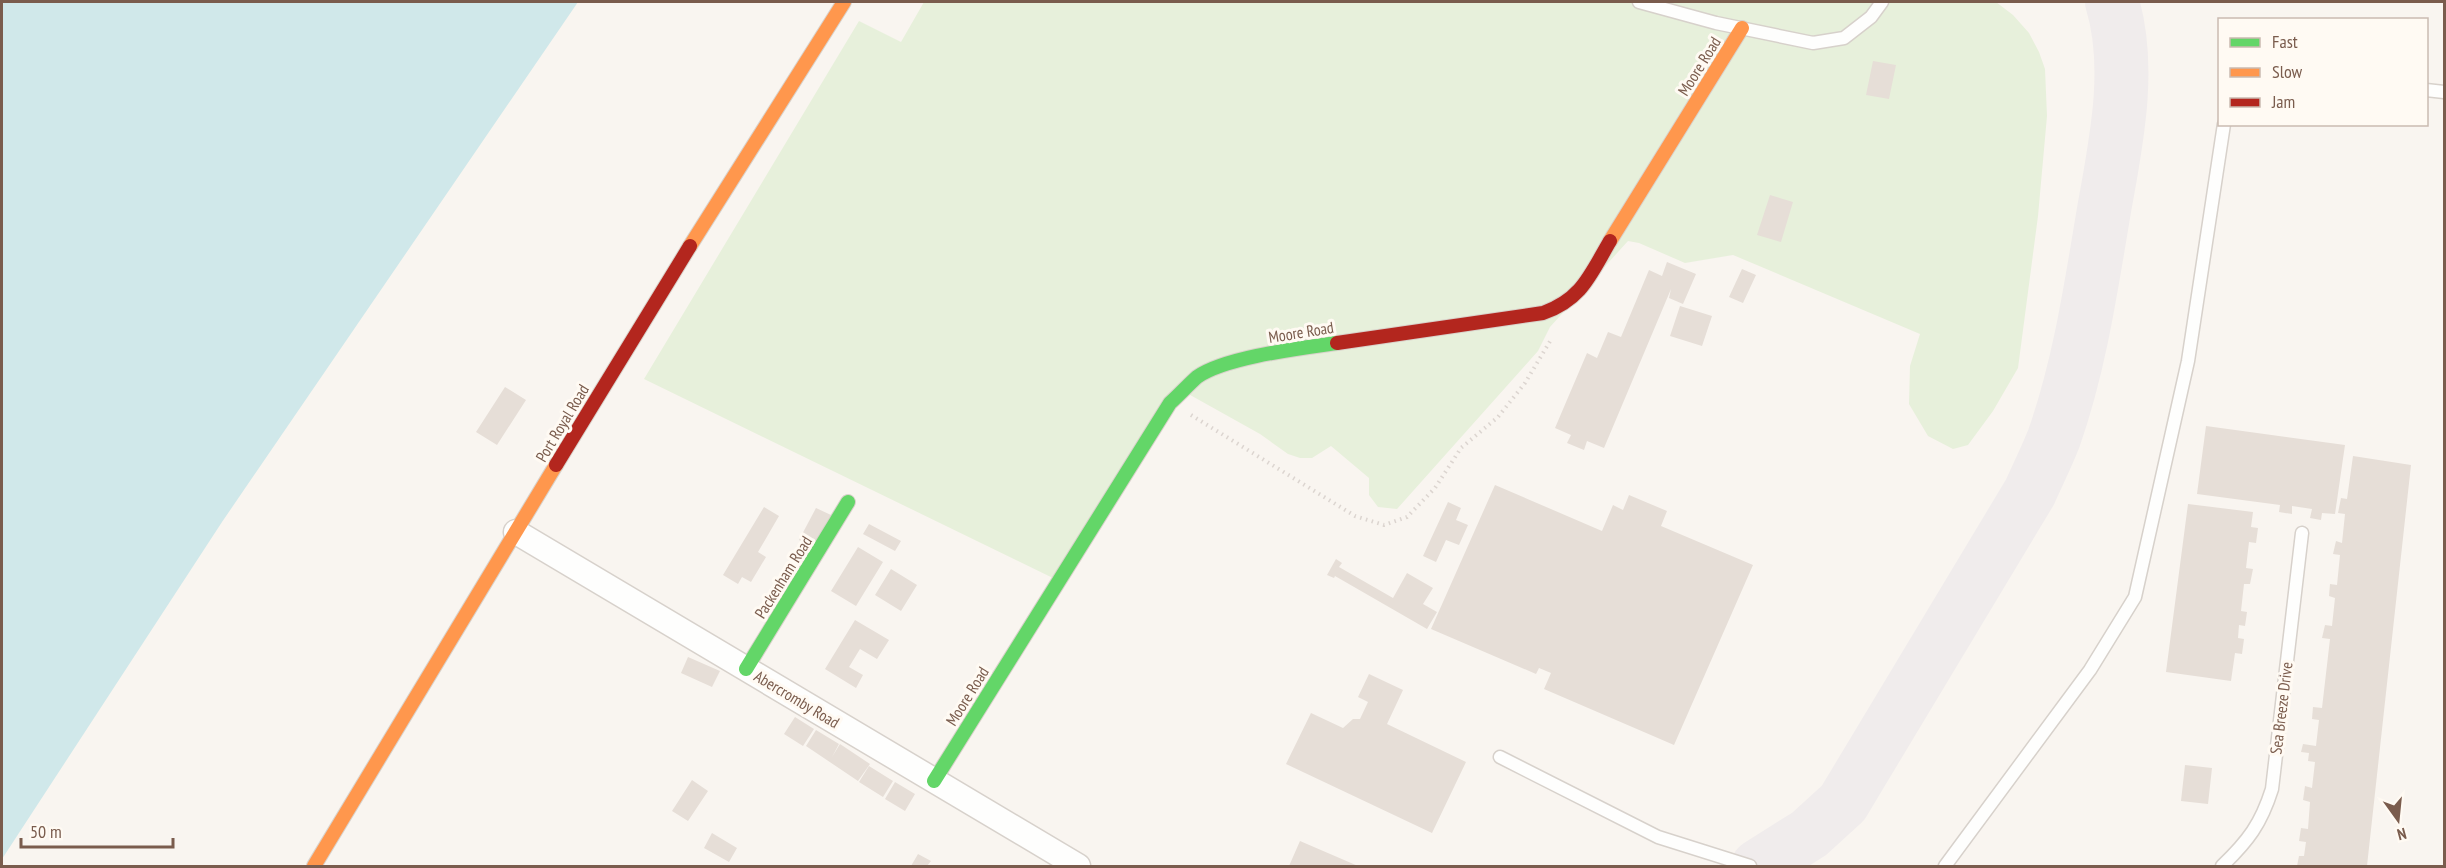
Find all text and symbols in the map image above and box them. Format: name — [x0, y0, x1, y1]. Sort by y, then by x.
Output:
legend — [2218, 18, 2428, 126]
text: Fast — [2272, 30, 2298, 53]
street label: Moore Road — [1673, 33, 1725, 99]
text: Slow — [2272, 60, 2303, 83]
text: Jam — [2271, 90, 2295, 113]
street label: Moore Road — [1267, 317, 1335, 347]
street label: Port Royal Road — [531, 381, 593, 465]
street label: Packenham Road — [750, 532, 816, 622]
street label: Sea Breeze Drive — [2265, 661, 2297, 755]
street label: Moore Road — [941, 663, 993, 729]
street label: Abercromby Road — [751, 666, 843, 732]
north arrow — [2368, 790, 2428, 850]
scale bar — [21, 811, 172, 849]
text: 50 m — [30, 820, 62, 843]
text: N — [2395, 824, 2409, 845]

